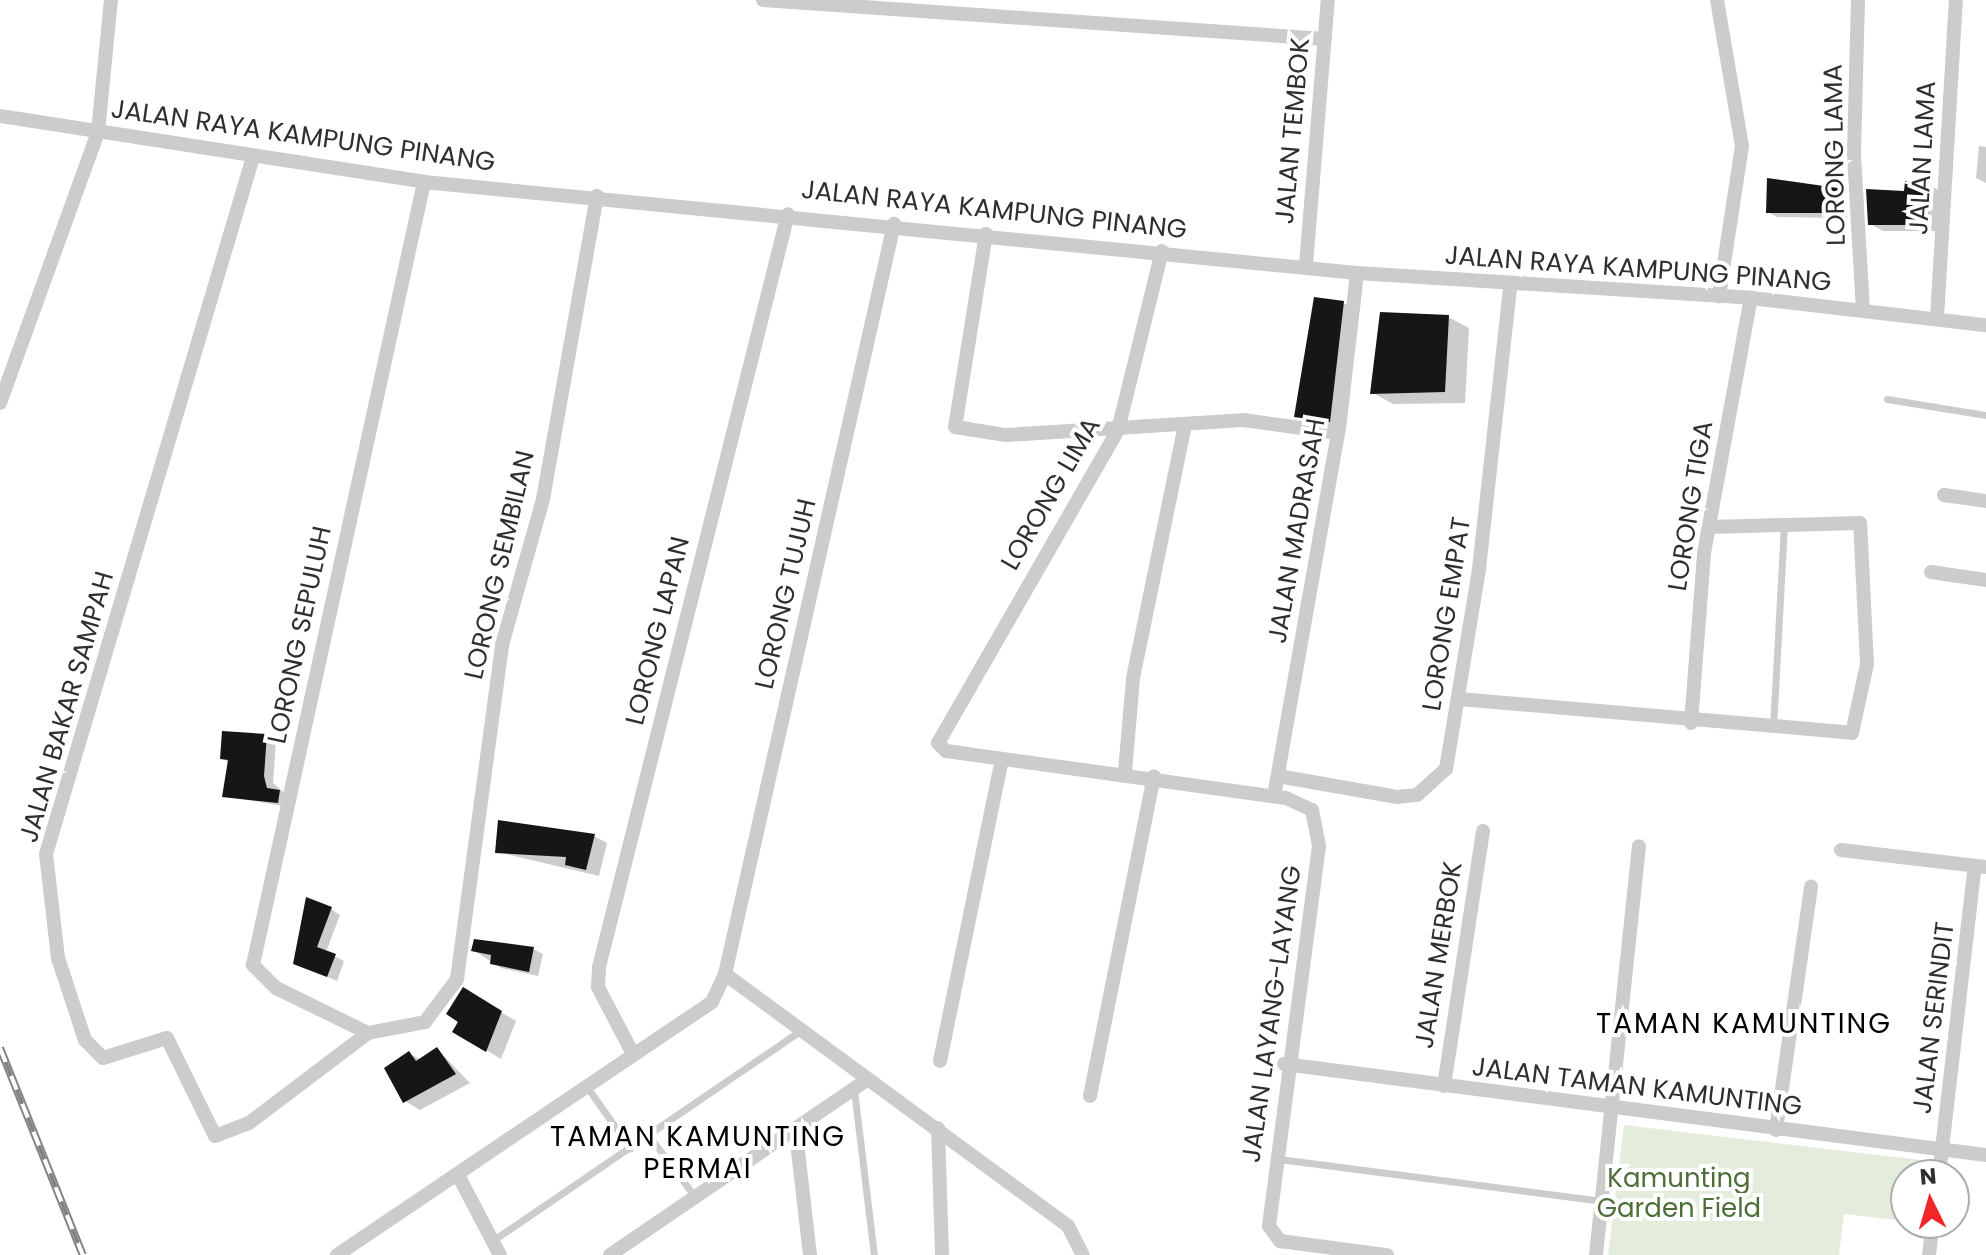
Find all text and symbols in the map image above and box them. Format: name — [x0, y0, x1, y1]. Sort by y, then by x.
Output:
street label: JALAN TEMBOK — [1269, 36, 1317, 226]
street label: LORONG LAMA — [1818, 64, 1852, 246]
street label: JALAN LAMA — [1903, 80, 1943, 236]
street label: JALAN RAYA KAMPUNG PINANG — [109, 94, 497, 178]
street label: JALAN RAYA KAMPUNG PINANG — [800, 174, 1188, 246]
street label: JALAN RAYA KAMPUNG PINANG — [1444, 240, 1832, 298]
street label: LORONG LIMA — [995, 412, 1107, 576]
street label: JALAN MADRASAH — [1262, 416, 1332, 646]
street label: LORONG TIGA — [1662, 419, 1720, 593]
street label: LORONG SEMBILAN — [459, 448, 541, 682]
street label: LORONG TUJUH — [749, 496, 823, 692]
street label: LORONG EMPAT — [1416, 515, 1478, 713]
street label: LORONG SEPULUH — [262, 524, 338, 746]
street label: LORONG LAPAN — [620, 534, 696, 728]
street label: JALAN BAKAR SAMPAH — [13, 568, 121, 846]
street label: JALAN MERBOK — [1409, 859, 1469, 1051]
street label: JALAN LAYANG-LAYANG — [1236, 864, 1308, 1164]
street label: JALAN SERINDIT — [1907, 920, 1961, 1116]
district label: TAMAN KAMUNTING — [1596, 1007, 1892, 1041]
street label: JALAN TAMAN KAMUNTING — [1470, 1051, 1804, 1123]
district label: TAMAN KAMUNTING PERMAI — [550, 1120, 846, 1186]
north arrow — [1890, 1159, 1970, 1239]
text: N — [1918, 1160, 1938, 1193]
park label: Kamunting Garden Field — [1597, 1163, 1761, 1224]

